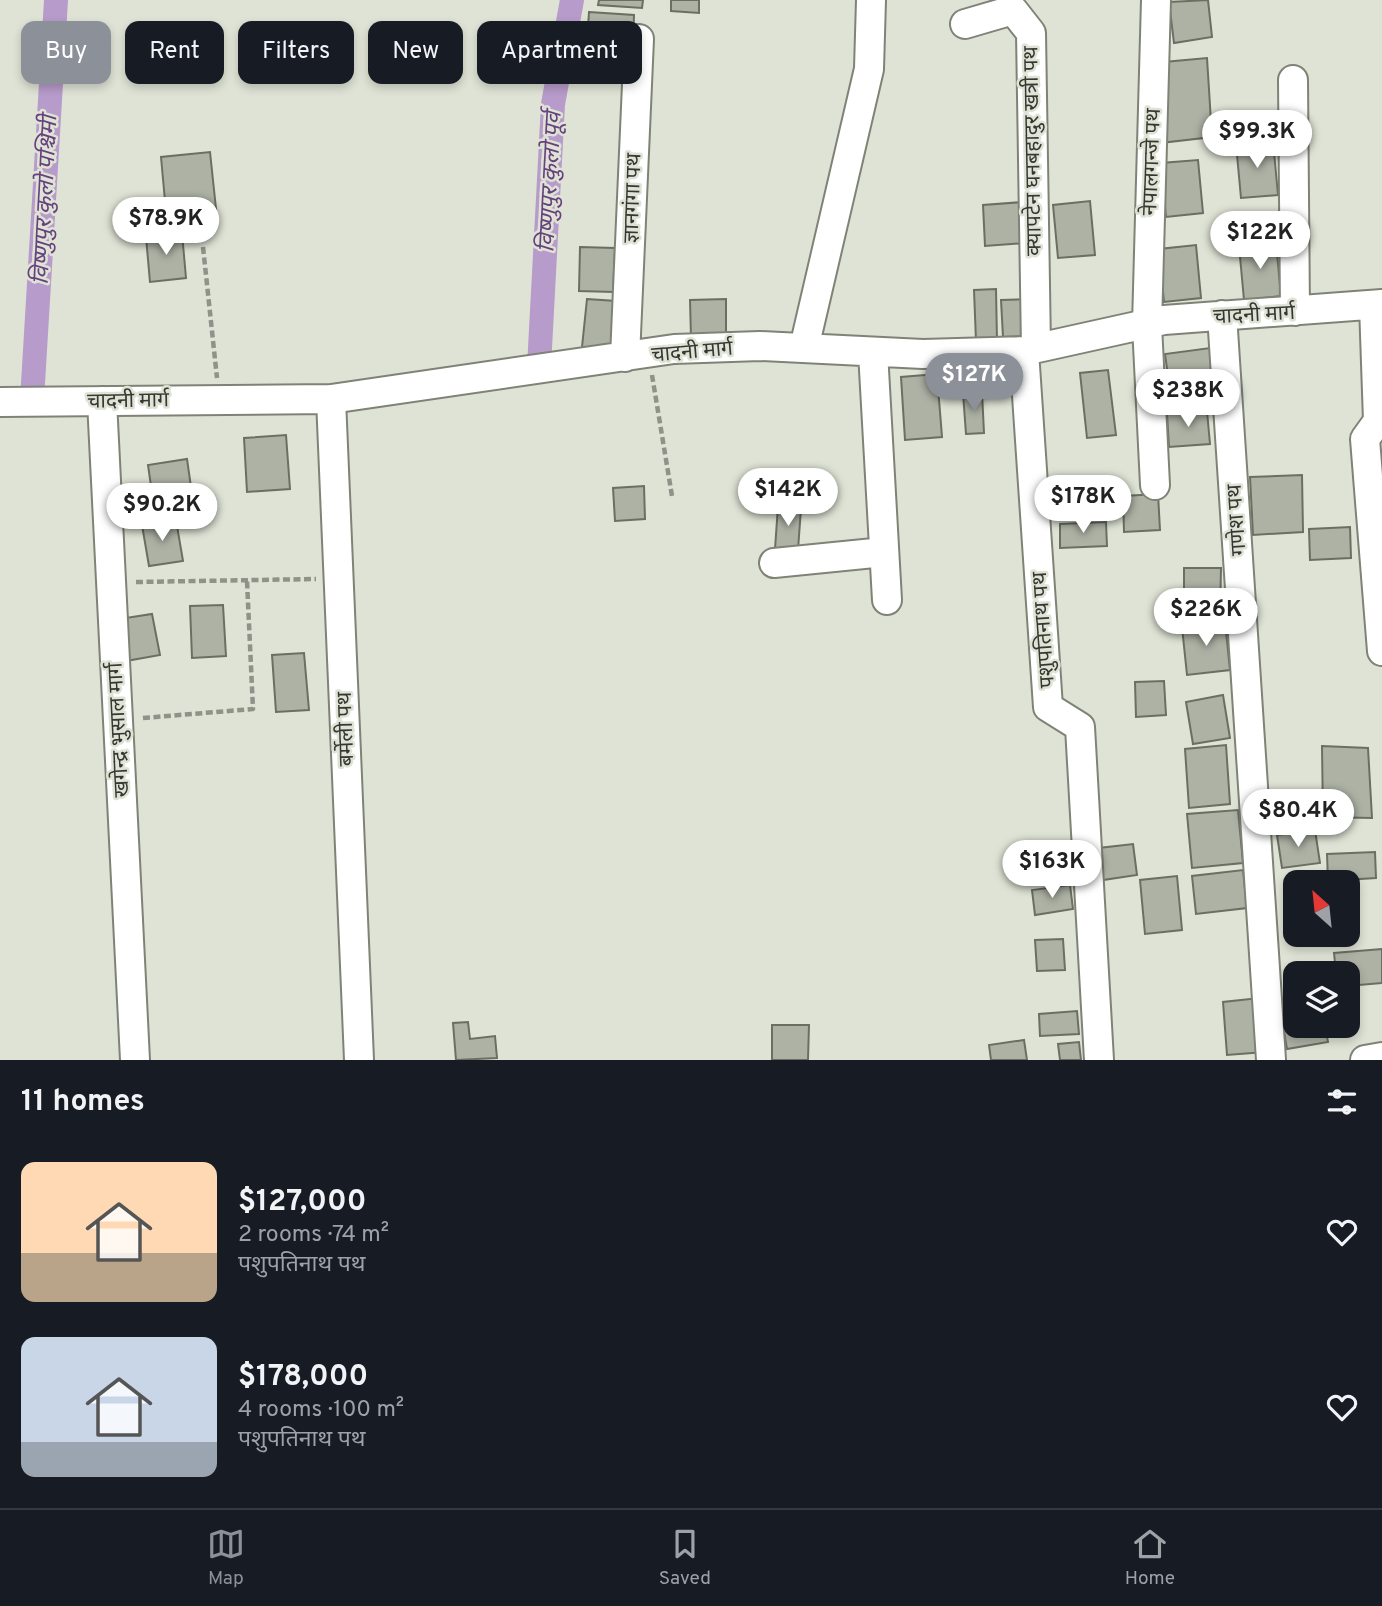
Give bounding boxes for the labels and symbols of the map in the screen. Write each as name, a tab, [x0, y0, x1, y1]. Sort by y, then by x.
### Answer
street label: क्यापटेन घनबहादुर खत्री पथ	[1018, 45, 1049, 256]
water label: विष्णुपुर कुलो पूर्व	[532, 105, 570, 253]
street label: नेपालगन्जे पथ	[1137, 107, 1168, 216]
pin: $99.3K	[1200, 110, 1314, 170]
water label: विष्णुपुर कुलो पश्चिमी	[27, 111, 66, 286]
street label: ज्ञानगंगा पथ	[618, 152, 649, 243]
pin: $78.9K	[109, 198, 223, 257]
pin: $122K	[1211, 212, 1309, 271]
street label: चादनी मार्ग	[1213, 300, 1297, 331]
street label: चादनी मार्ग	[650, 335, 735, 370]
pin: $127K	[925, 354, 1023, 413]
pin: $238K	[1139, 370, 1237, 429]
street label: चादनी मार्ग	[87, 387, 170, 416]
pin: $142K	[739, 468, 837, 528]
pin: $178K	[1034, 476, 1132, 535]
street label: गणेश पथ	[1221, 483, 1253, 557]
pin: $90.2K	[105, 484, 219, 543]
street label: पशुपतिनाथ पथ	[1027, 570, 1062, 689]
pin: $226K	[1157, 588, 1255, 648]
street label: खगेन्द्र भुसाल मार्ग	[102, 661, 137, 798]
street label: बर्मेली पथ	[332, 691, 361, 767]
pin: $80.4K	[1241, 790, 1355, 849]
pin: $163K	[1003, 841, 1101, 900]
north arrow	[1283, 870, 1360, 947]

